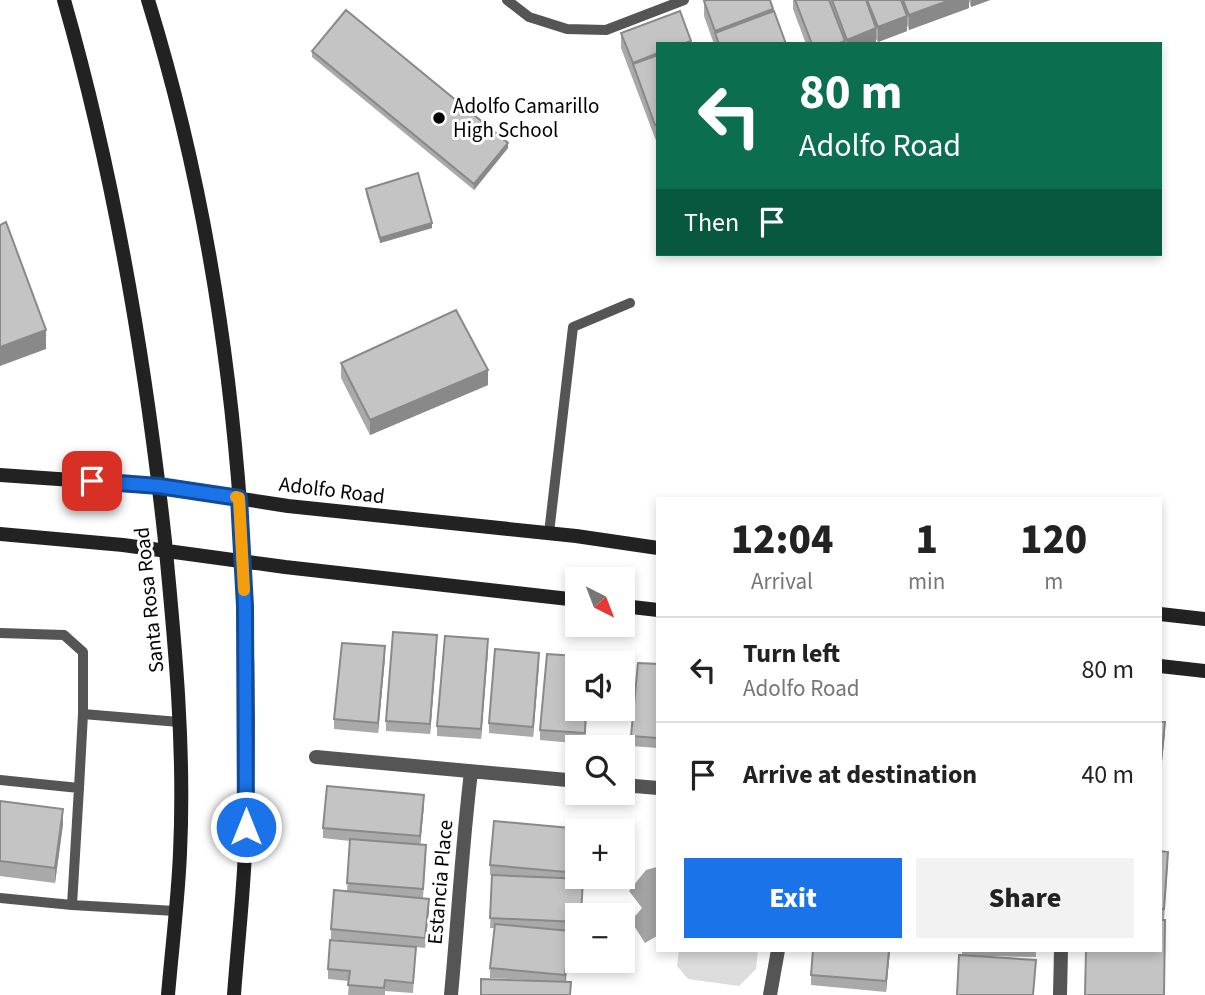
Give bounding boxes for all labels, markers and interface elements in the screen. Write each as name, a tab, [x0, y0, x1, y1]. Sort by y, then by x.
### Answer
text: 80 m	[799, 58, 903, 128]
icon: left	[684, 70, 775, 161]
place label: Adolfo Camarillo High School	[453, 91, 599, 145]
marker: Adolfo Camarillo High School	[431, 110, 447, 126]
text: Adolfo Road	[799, 123, 961, 169]
icon: arrive	[753, 203, 791, 241]
text: Then	[684, 204, 739, 241]
pin	[62, 451, 122, 511]
icon: arrive	[73, 462, 111, 500]
street label: Adolfo Road	[277, 469, 387, 511]
text: 12:04	[731, 510, 833, 570]
text: 1	[915, 510, 938, 570]
text: 120	[1020, 510, 1087, 570]
street label: Santa Rosa Road	[126, 526, 172, 674]
text: Arrival	[751, 565, 813, 598]
text: min	[908, 565, 945, 598]
text: m	[1044, 565, 1063, 598]
north arrow	[565, 567, 635, 637]
map controls	[565, 567, 635, 973]
text: Turn left	[743, 635, 840, 672]
button: sound	[565, 651, 635, 721]
icon: left	[684, 651, 722, 689]
text: 80 m	[1081, 651, 1134, 688]
text: Adolfo Road	[743, 672, 860, 705]
button: search	[565, 735, 635, 805]
icon: arrive	[684, 756, 722, 794]
text: Arrive at destination	[743, 756, 977, 793]
text: 40 m	[1081, 756, 1134, 793]
position arrow	[209, 790, 283, 864]
street label: Estancia Place	[420, 818, 460, 946]
button: +	[565, 819, 635, 889]
button: Exit	[684, 858, 902, 938]
button: Share	[916, 858, 1134, 938]
button: −	[565, 903, 635, 973]

